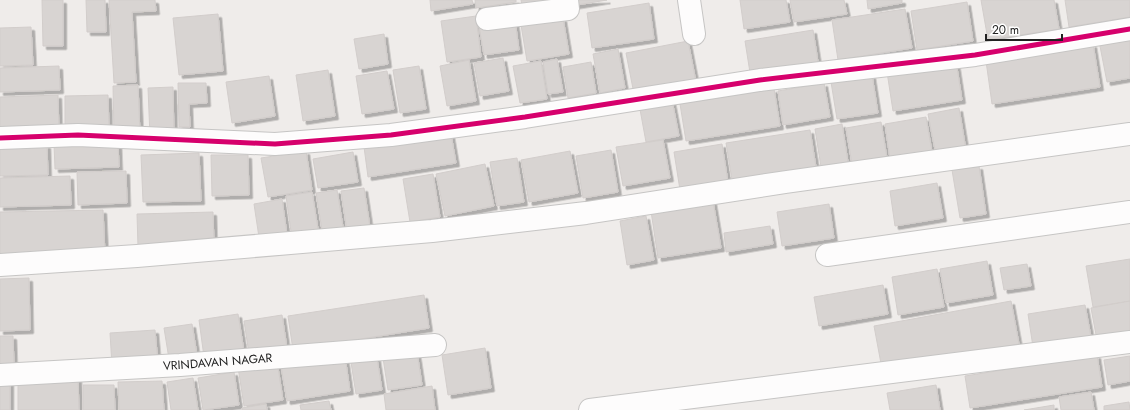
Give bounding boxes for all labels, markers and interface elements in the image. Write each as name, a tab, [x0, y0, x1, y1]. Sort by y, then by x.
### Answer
scale bar	[986, 16, 1062, 42]
text: 20 m	[992, 21, 1019, 39]
street label: VRINDAVAN NAGAR	[162, 349, 273, 375]

